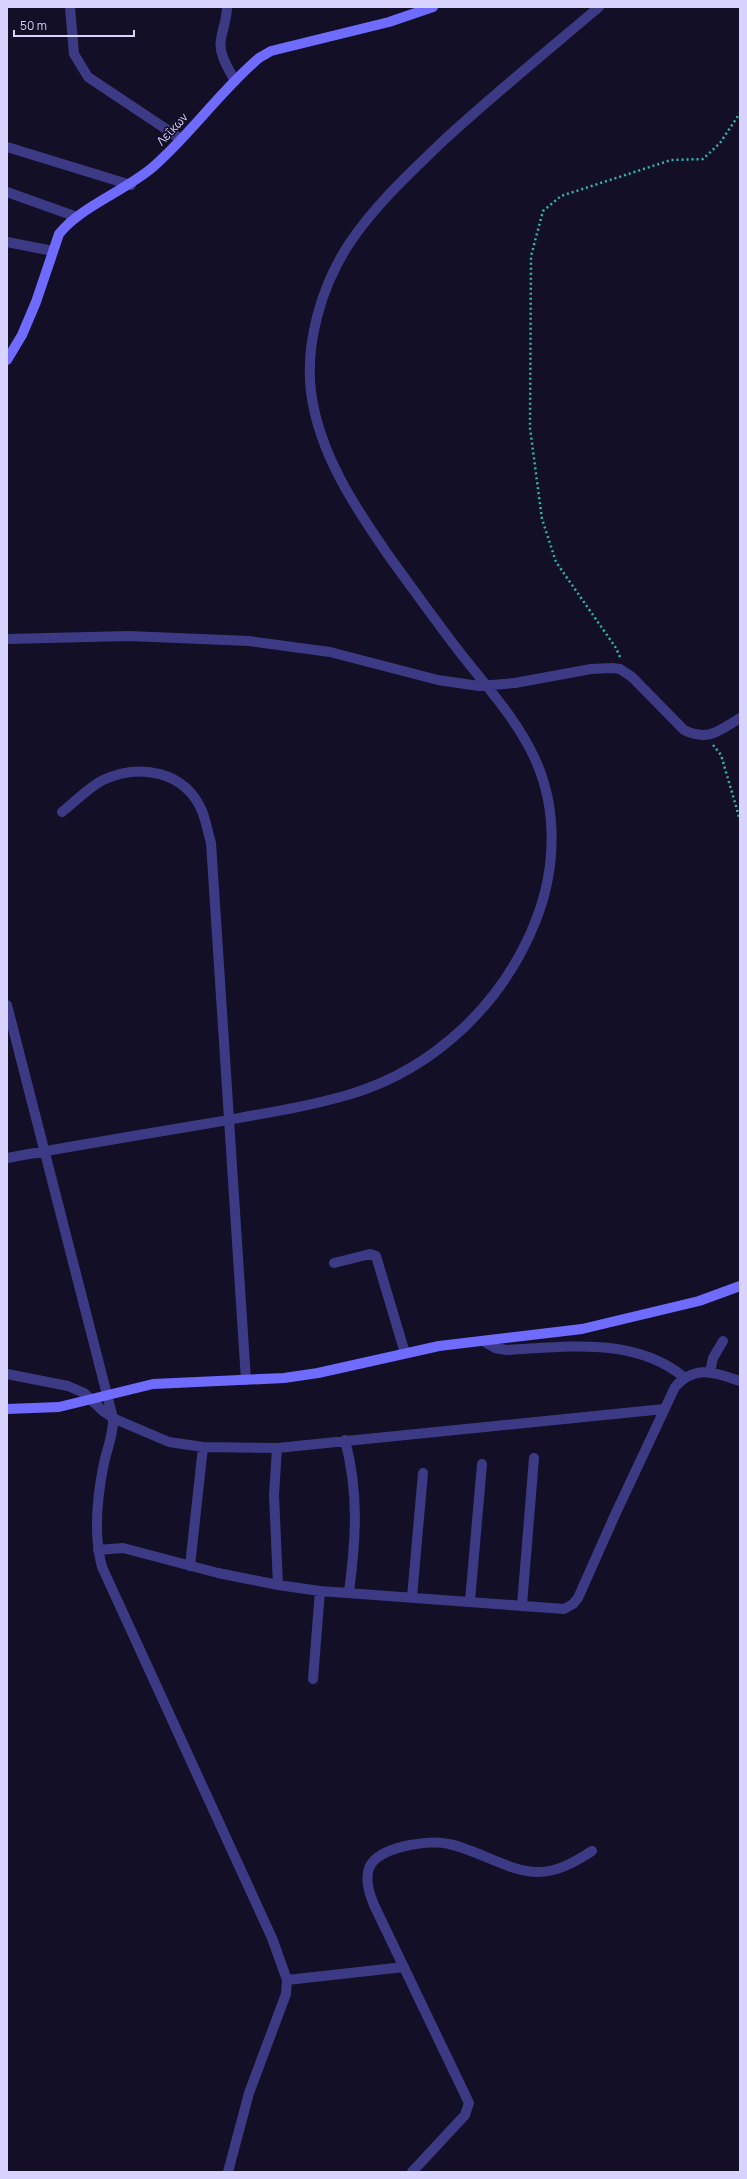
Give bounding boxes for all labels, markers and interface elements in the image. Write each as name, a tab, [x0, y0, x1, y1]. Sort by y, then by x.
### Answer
scale bar	[14, 12, 134, 38]
text: 50 m	[20, 17, 47, 34]
street label: Λεΐκων	[152, 109, 192, 149]

